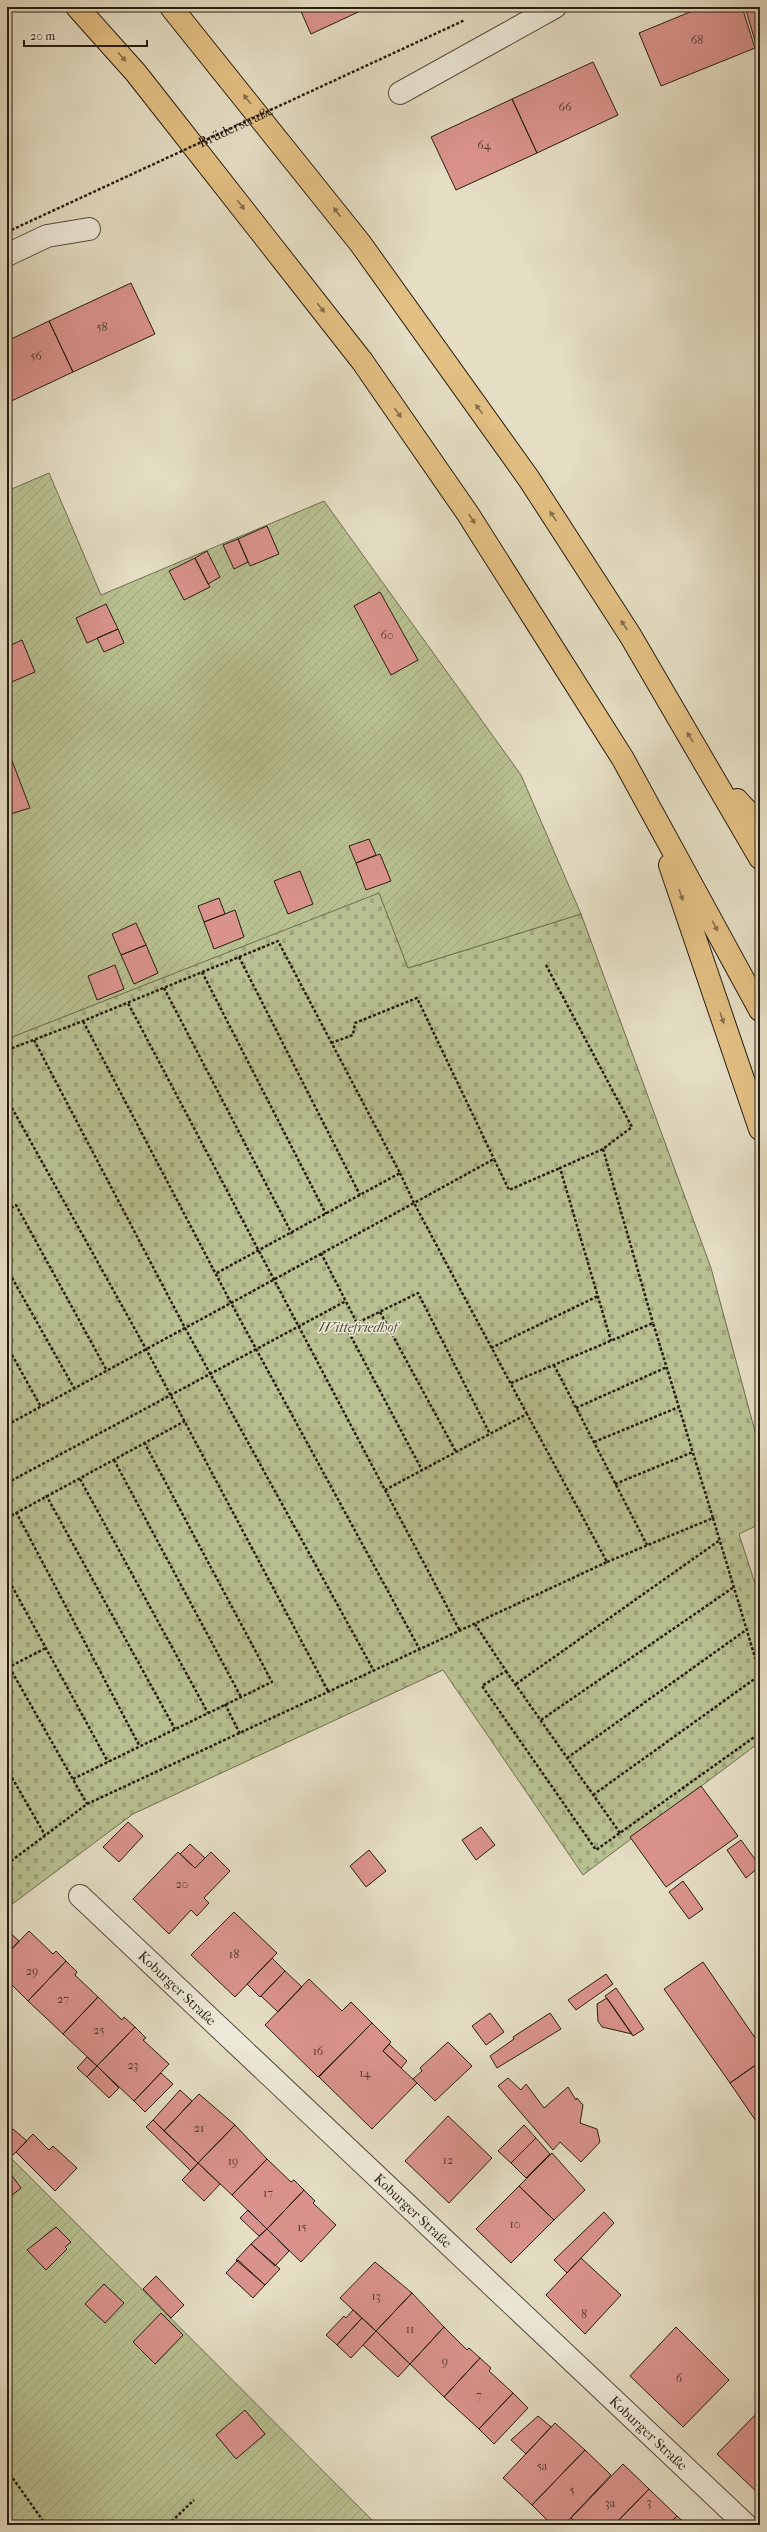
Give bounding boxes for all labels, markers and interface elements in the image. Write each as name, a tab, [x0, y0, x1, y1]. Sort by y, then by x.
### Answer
scale bar	[24, 22, 147, 48]
text: 20 m	[30, 29, 55, 43]
house number: 68	[691, 33, 703, 47]
one-way arrow	[117, 52, 126, 62]
one-way arrow	[243, 94, 251, 105]
house number: 66	[559, 100, 572, 114]
street label: Brüderstraße	[196, 102, 276, 151]
house number: 64	[477, 138, 492, 152]
one-way arrow	[236, 200, 245, 211]
one-way arrow	[332, 207, 341, 218]
one-way arrow	[316, 302, 325, 313]
house number: 58	[96, 320, 108, 334]
house number: 56	[30, 349, 42, 363]
one-way arrow	[475, 404, 483, 415]
one-way arrow	[394, 407, 402, 418]
one-way arrow	[549, 511, 557, 521]
one-way arrow	[468, 514, 475, 525]
one-way arrow	[620, 620, 628, 630]
house number: 60	[380, 628, 394, 642]
one-way arrow	[687, 731, 694, 743]
one-way arrow	[678, 890, 684, 902]
one-way arrow	[712, 920, 718, 932]
one-way arrow	[720, 1013, 726, 1025]
park label: Wittefriedhof	[319, 1319, 400, 1336]
house number: 20	[176, 1877, 188, 1891]
house number: 18	[229, 1947, 239, 1961]
street label: Koburger Straße	[135, 1948, 220, 2029]
house number: 29	[26, 1964, 38, 1978]
house number: 27	[57, 1992, 69, 2006]
house number: 25	[93, 2023, 105, 2037]
house number: 16	[313, 2044, 324, 2058]
house number: 23	[127, 2058, 139, 2072]
house number: 14	[359, 2066, 372, 2080]
house number: 21	[194, 2121, 204, 2135]
house number: 12	[443, 2153, 453, 2167]
house number: 19	[228, 2154, 238, 2168]
street label: Koburger Straße	[370, 2170, 455, 2252]
house number: 17	[263, 2186, 273, 2200]
house number: 10	[510, 2217, 520, 2231]
house number: 15	[297, 2220, 307, 2234]
house number: 13	[371, 2289, 381, 2303]
house number: 8	[581, 2307, 587, 2321]
house number: 11	[406, 2322, 414, 2336]
house number: 9	[442, 2354, 448, 2368]
house number: 6	[676, 2371, 683, 2385]
house number: 7	[476, 2388, 482, 2402]
street label: Koburger Straße	[606, 2393, 691, 2474]
house number: 5a	[537, 2459, 548, 2473]
house number: 5	[569, 2483, 575, 2497]
house number: 3	[647, 2495, 652, 2509]
house number: 3a	[605, 2496, 616, 2510]

